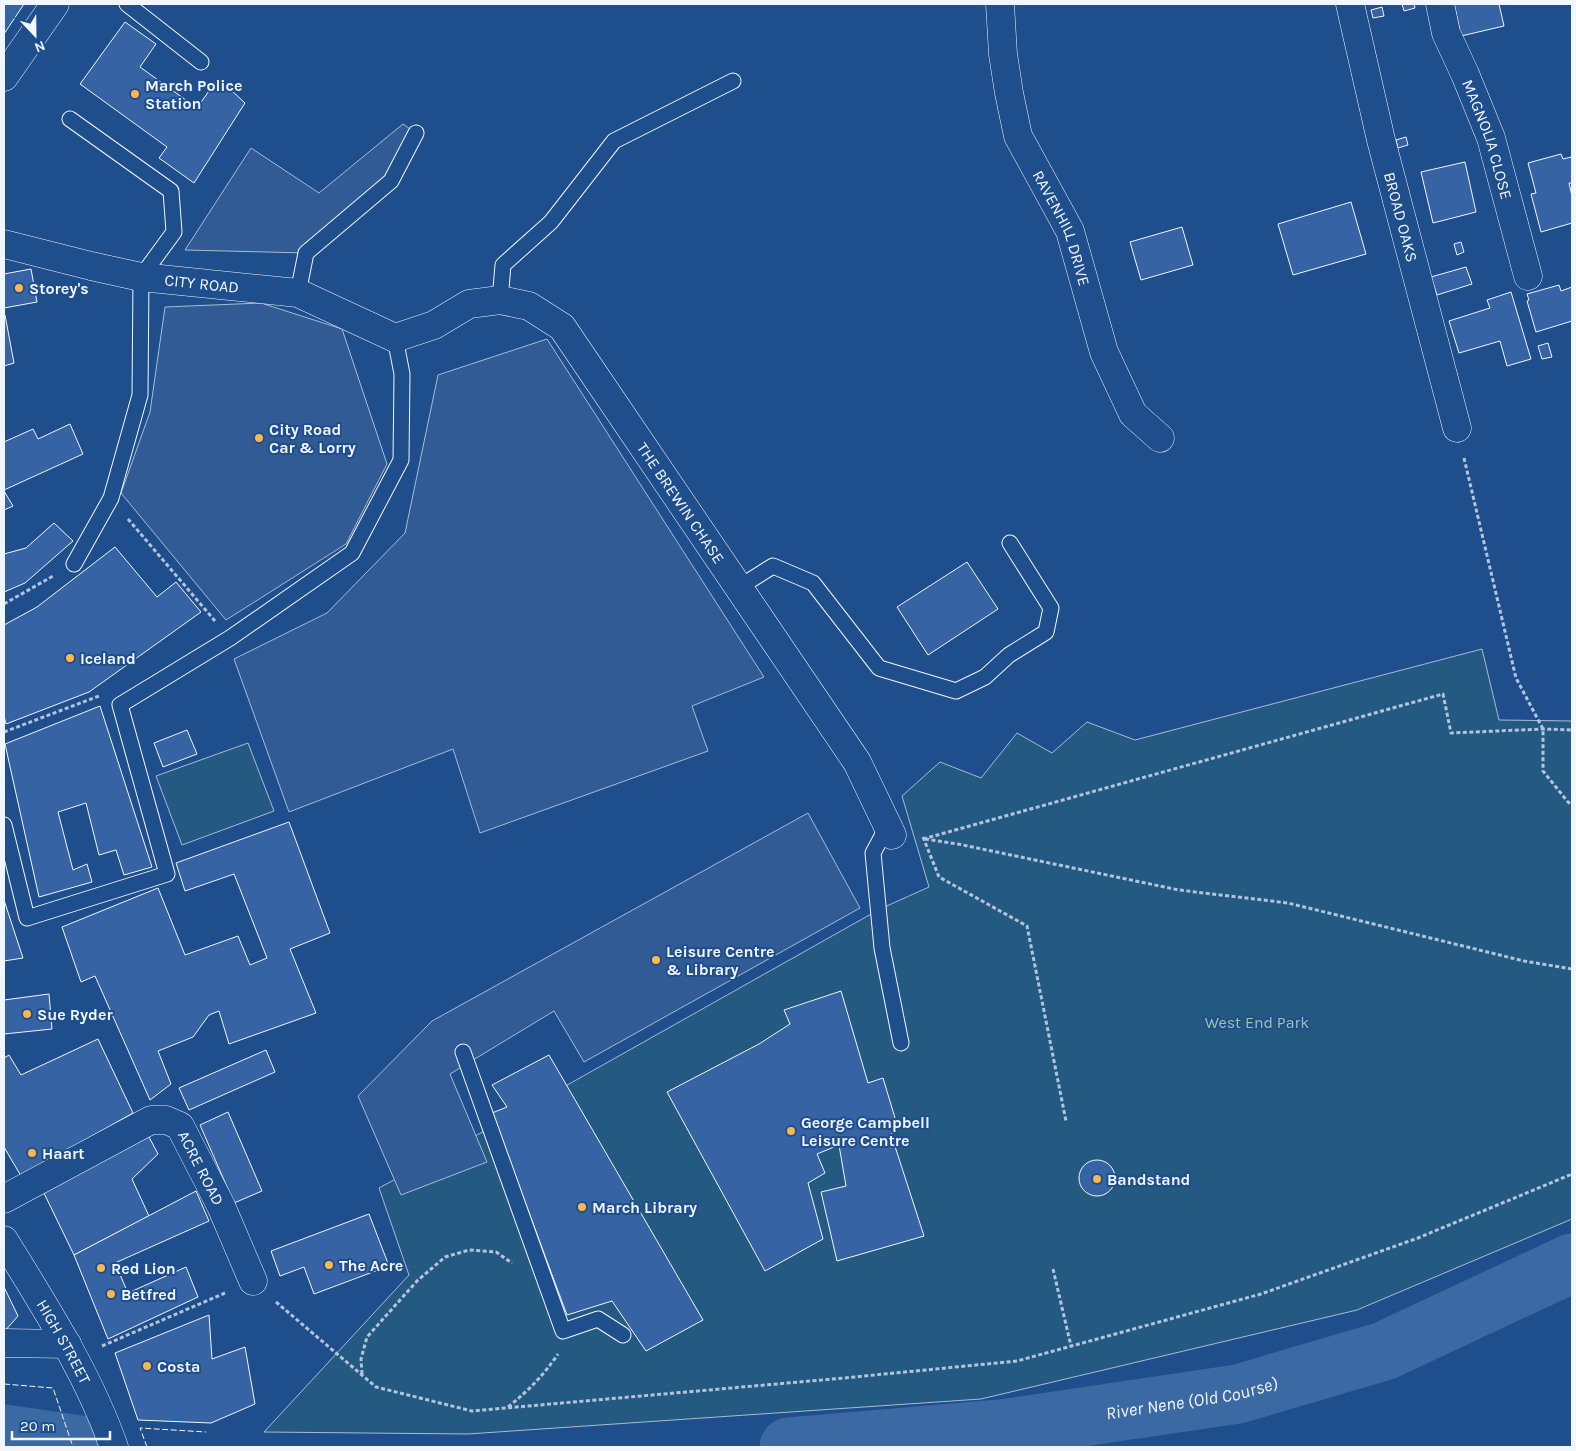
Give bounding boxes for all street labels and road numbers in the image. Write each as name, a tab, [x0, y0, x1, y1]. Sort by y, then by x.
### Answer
street label: MAGNOLIA CLOSE	[1458, 77, 1516, 201]
street label: RAVENHILL DRIVE	[1029, 167, 1094, 288]
street label: BROAD OAKS	[1380, 170, 1422, 264]
street label: CITY ROAD	[164, 270, 240, 297]
street label: THE BREWIN CHASE	[633, 439, 729, 567]
street label: ACRE ROAD	[174, 1127, 228, 1209]
street label: HIGH STREET	[33, 1296, 95, 1387]

